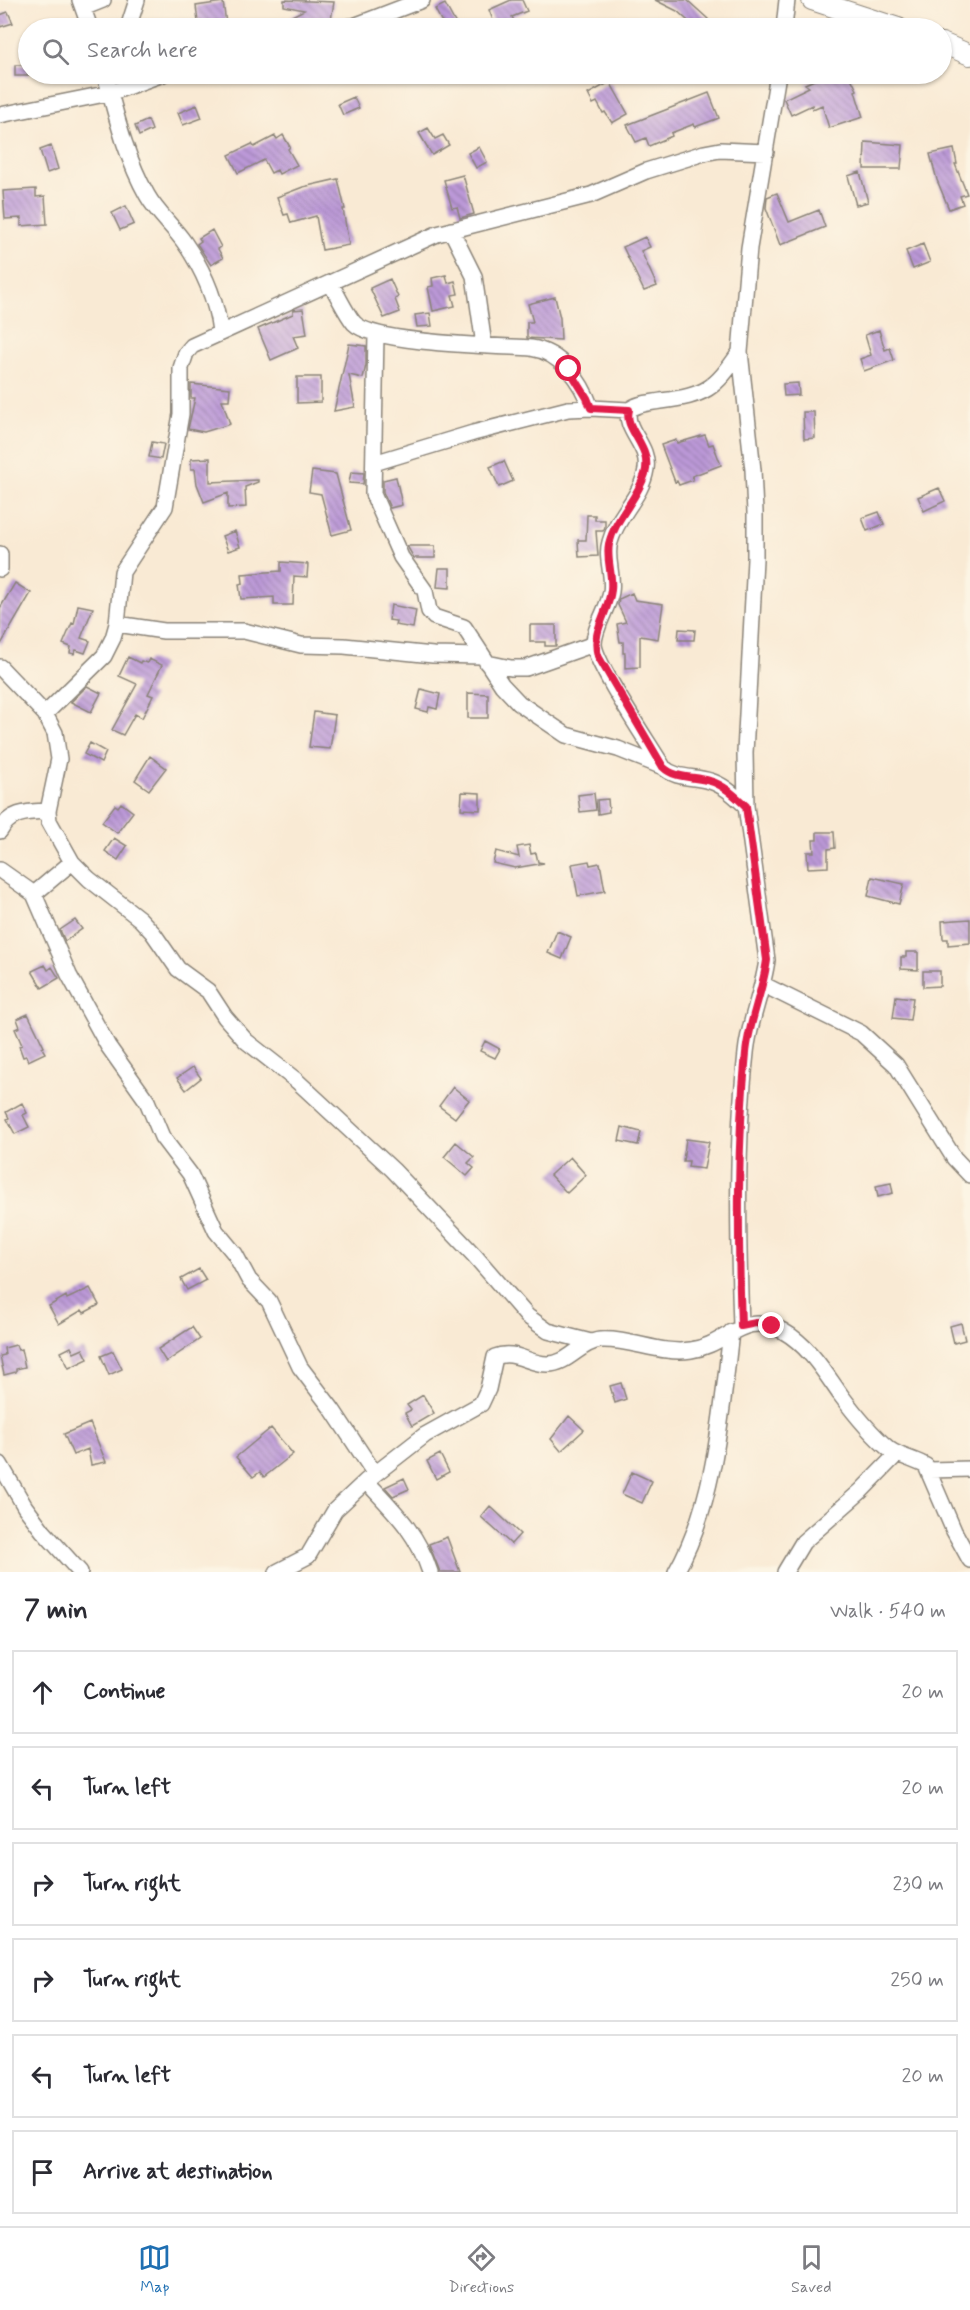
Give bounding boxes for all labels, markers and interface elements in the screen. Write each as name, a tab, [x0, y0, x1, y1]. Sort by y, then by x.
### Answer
search box	[18, 18, 952, 84]
icon: search	[39, 35, 72, 68]
text: Search here	[87, 37, 198, 65]
route start	[555, 355, 581, 381]
route end	[758, 1312, 784, 1338]
text: 7 min	[24, 1594, 88, 1628]
text: Walk · 540 m	[830, 1598, 946, 1625]
icon: ahead	[26, 1676, 59, 1709]
text: Continue	[83, 1678, 165, 1706]
text: 20 m	[901, 1679, 944, 1706]
icon: left	[26, 1772, 59, 1805]
text: Turn left	[83, 1774, 171, 1802]
text: 20 m	[901, 1775, 944, 1802]
icon: right	[26, 1868, 59, 1901]
text: Turn right	[83, 1870, 181, 1898]
text: 230 m	[892, 1871, 944, 1898]
icon: right	[26, 1964, 59, 1997]
text: Turn right	[83, 1966, 181, 1994]
text: 250 m	[890, 1967, 944, 1994]
icon: left	[26, 2060, 59, 2093]
text: Turn left	[83, 2062, 171, 2090]
text: 20 m	[901, 2063, 944, 2090]
icon: arrive	[26, 2156, 59, 2189]
text: Arrive at destination	[83, 2158, 273, 2186]
tab: Map	[138, 2241, 171, 2298]
tab: Directions	[448, 2241, 514, 2298]
tab: Saved	[791, 2241, 832, 2298]

